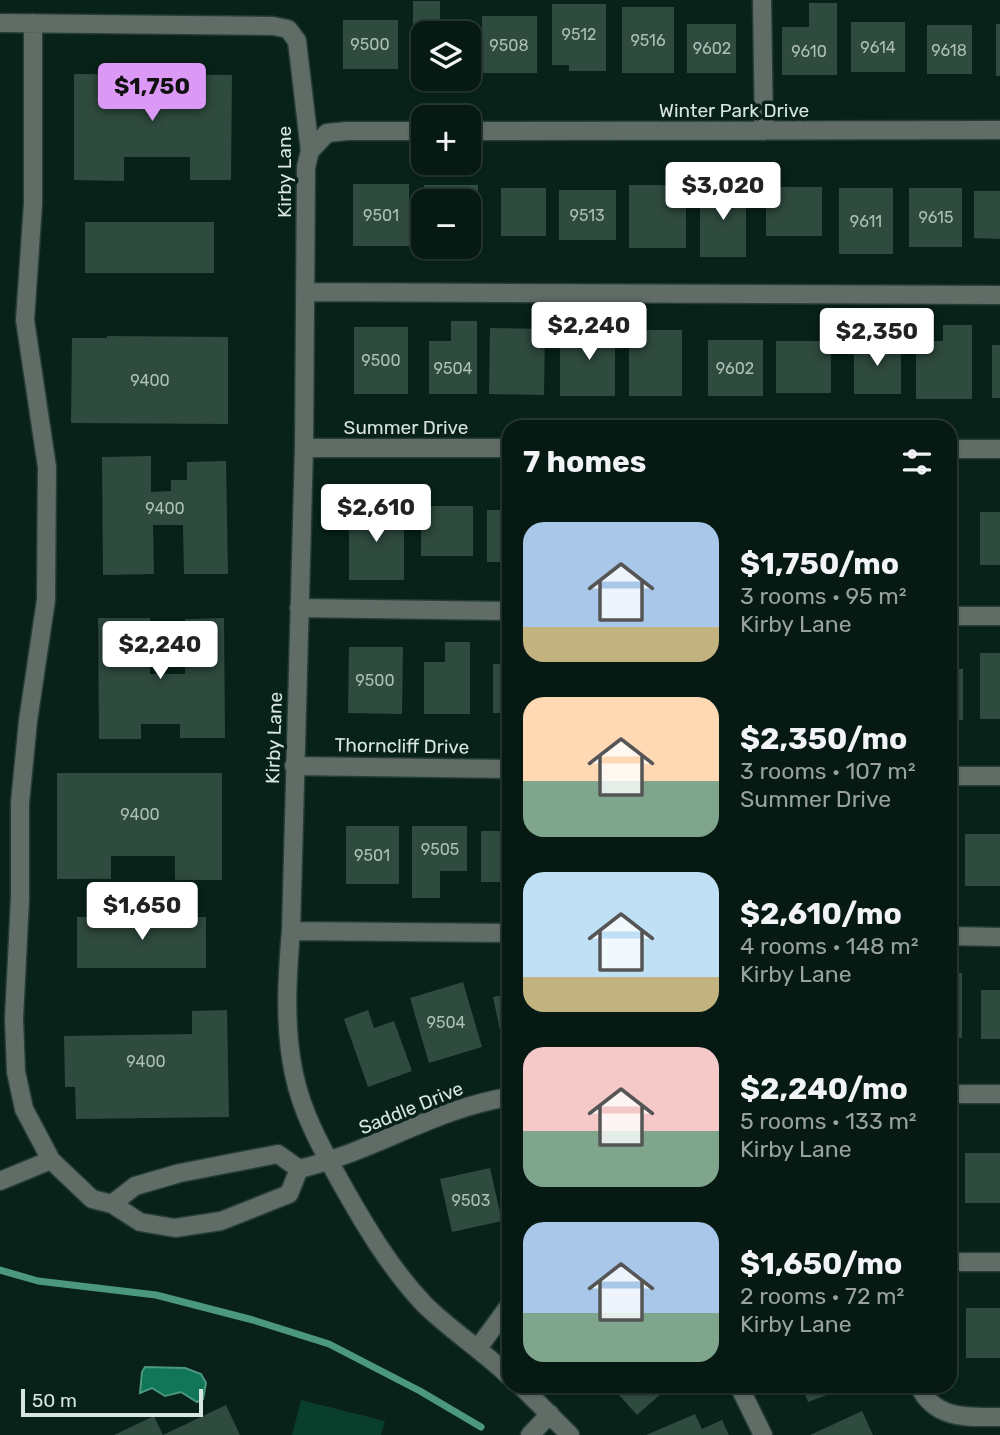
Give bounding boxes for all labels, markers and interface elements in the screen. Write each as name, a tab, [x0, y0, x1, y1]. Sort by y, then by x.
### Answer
map controls	[411, 21, 481, 259]
button: layers	[411, 21, 481, 91]
house number: 9512	[562, 25, 597, 44]
house number: 9516	[630, 31, 666, 50]
house number: 9500	[350, 35, 390, 54]
house number: 9508	[489, 36, 529, 55]
house number: 9614	[860, 38, 896, 57]
house number: 9602	[693, 39, 731, 58]
house number: 9618	[931, 41, 967, 60]
house number: 9610	[791, 42, 827, 61]
pin: $1,750	[95, 64, 209, 123]
text: $1,750	[114, 72, 190, 100]
street label: Winter Park Drive	[659, 99, 809, 122]
button: +	[411, 105, 481, 175]
street label: Kirby Lane	[273, 126, 296, 218]
pin: $3,020	[666, 162, 780, 222]
text: $3,020	[682, 171, 764, 199]
button: −	[411, 189, 481, 259]
house number: 9501	[363, 206, 399, 225]
house number: 9513	[569, 206, 605, 225]
house number: 9615	[919, 208, 953, 227]
house number: 9611	[850, 212, 882, 231]
pin: $2,240	[532, 302, 646, 362]
pin: $2,350	[820, 308, 934, 368]
text: $2,240	[548, 311, 630, 339]
text: $2,350	[836, 317, 918, 345]
house number: 9500	[361, 351, 401, 370]
house number: 9504	[433, 359, 473, 378]
house number: 9602	[716, 359, 754, 378]
house number: 9400	[130, 371, 170, 390]
street label: Summer Drive	[344, 416, 468, 439]
icon: filters	[898, 443, 936, 481]
text: 7 homes	[523, 444, 646, 480]
pin: $2,610	[319, 484, 433, 544]
text: $2,610	[337, 493, 415, 521]
house number: 9400	[145, 499, 185, 518]
text: $1,750/mo	[740, 546, 899, 582]
icon: home	[579, 550, 663, 634]
text: 3 rooms · 95 m²	[740, 582, 907, 610]
text: Kirby Lane	[740, 610, 852, 638]
pin: $2,240	[103, 622, 217, 681]
text: $2,240	[119, 630, 201, 658]
house number: 9500	[355, 671, 395, 690]
street label: Kirby Lane	[261, 692, 287, 784]
text: $2,350/mo	[740, 721, 907, 757]
icon: home	[579, 725, 663, 809]
street label: Thorncliff Drive	[334, 733, 470, 759]
text: 3 rooms · 107 m²	[740, 757, 916, 785]
text: Summer Drive	[740, 785, 891, 813]
house number: 9400	[120, 805, 160, 824]
house number: 9505	[421, 840, 459, 859]
house number: 9501	[354, 846, 390, 865]
pin: $1,650	[85, 883, 199, 942]
text: $1,650	[103, 891, 181, 919]
text: $2,610/mo	[740, 896, 902, 932]
icon: home	[579, 900, 663, 984]
text: 4 rooms · 148 m²	[740, 932, 919, 960]
text: Kirby Lane	[740, 960, 852, 988]
house number: 9504	[426, 1013, 466, 1032]
house number: 9400	[126, 1052, 166, 1071]
text: $2,240/mo	[740, 1071, 908, 1107]
icon: home	[579, 1075, 663, 1159]
street label: Saddle Drive	[355, 1077, 467, 1139]
text: 5 rooms · 133 m²	[740, 1107, 917, 1135]
text: Kirby Lane	[740, 1135, 852, 1163]
house number: 9503	[452, 1191, 490, 1210]
text: $1,650/mo	[740, 1246, 902, 1282]
icon: home	[579, 1250, 663, 1334]
text: 2 rooms · 72 m²	[740, 1282, 904, 1310]
text: Kirby Lane	[740, 1310, 852, 1338]
scale bar	[21, 1386, 203, 1418]
text: 50 m	[32, 1389, 77, 1412]

